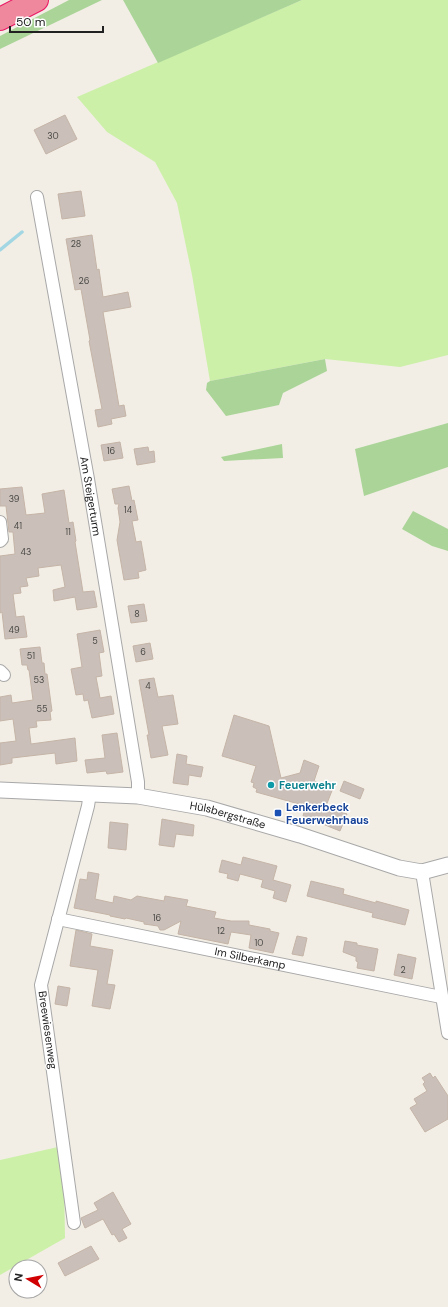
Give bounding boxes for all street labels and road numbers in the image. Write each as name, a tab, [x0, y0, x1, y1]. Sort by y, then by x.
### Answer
street label: Am Steigerturm	[77, 455, 104, 537]
street label: Hülsbergstraße	[189, 798, 267, 832]
street label: Im Silberkamp	[213, 944, 287, 972]
street label: Breewiesenweg	[36, 990, 60, 1070]

